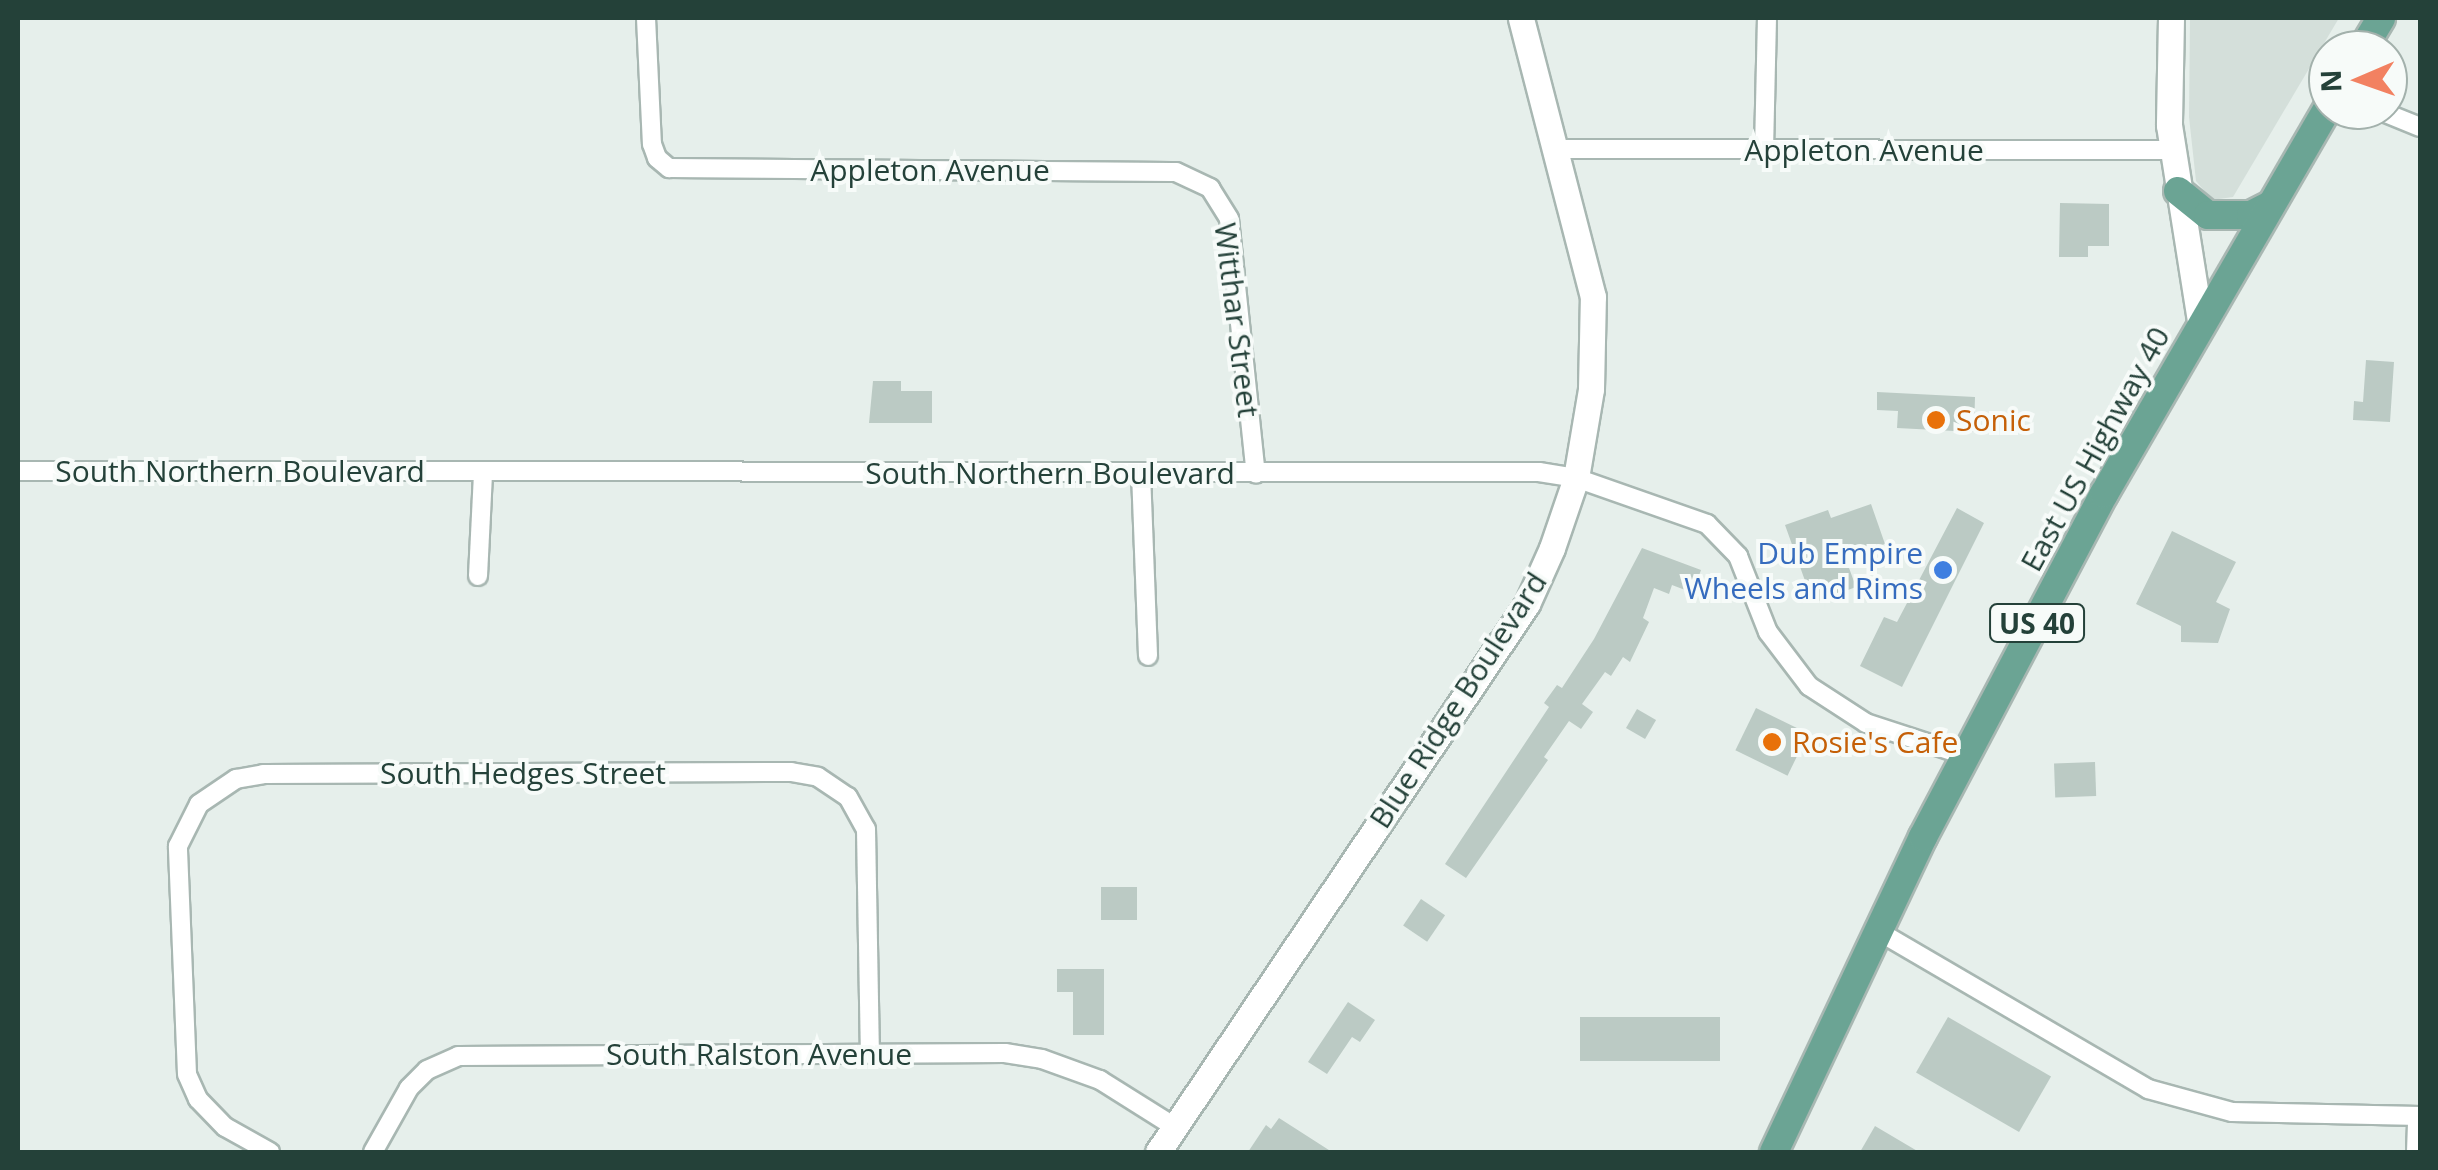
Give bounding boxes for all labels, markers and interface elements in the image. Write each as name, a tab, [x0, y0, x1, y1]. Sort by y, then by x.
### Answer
north arrow	[2308, 30, 2408, 130]
text: N	[2311, 69, 2349, 93]
street label: Appleton Avenue	[1744, 132, 1984, 168]
street label: Appleton Avenue	[810, 152, 1050, 188]
street label: Witthar Street	[1207, 221, 1267, 419]
street label: East US Highway 40	[2013, 321, 2177, 577]
place label: Sonic	[1956, 402, 2031, 438]
marker: Sonic	[1925, 409, 1947, 431]
street label: South Northern Boulevard	[55, 453, 425, 489]
street label: South Northern Boulevard	[865, 455, 1235, 491]
place label: Dub Empire Wheels and Rims	[1684, 535, 1923, 606]
marker: Dub Empire Wheels and Rims	[1932, 559, 1954, 581]
street label: Blue Ridge Boulevard	[1362, 565, 1554, 835]
road number: US 40	[1987, 600, 2087, 646]
place label: Rosie's Cafe	[1792, 724, 1958, 760]
marker: Rosie's Cafe	[1761, 731, 1783, 753]
street label: South Hedges Street	[380, 755, 666, 791]
street label: South Ralston Avenue	[606, 1036, 912, 1072]

